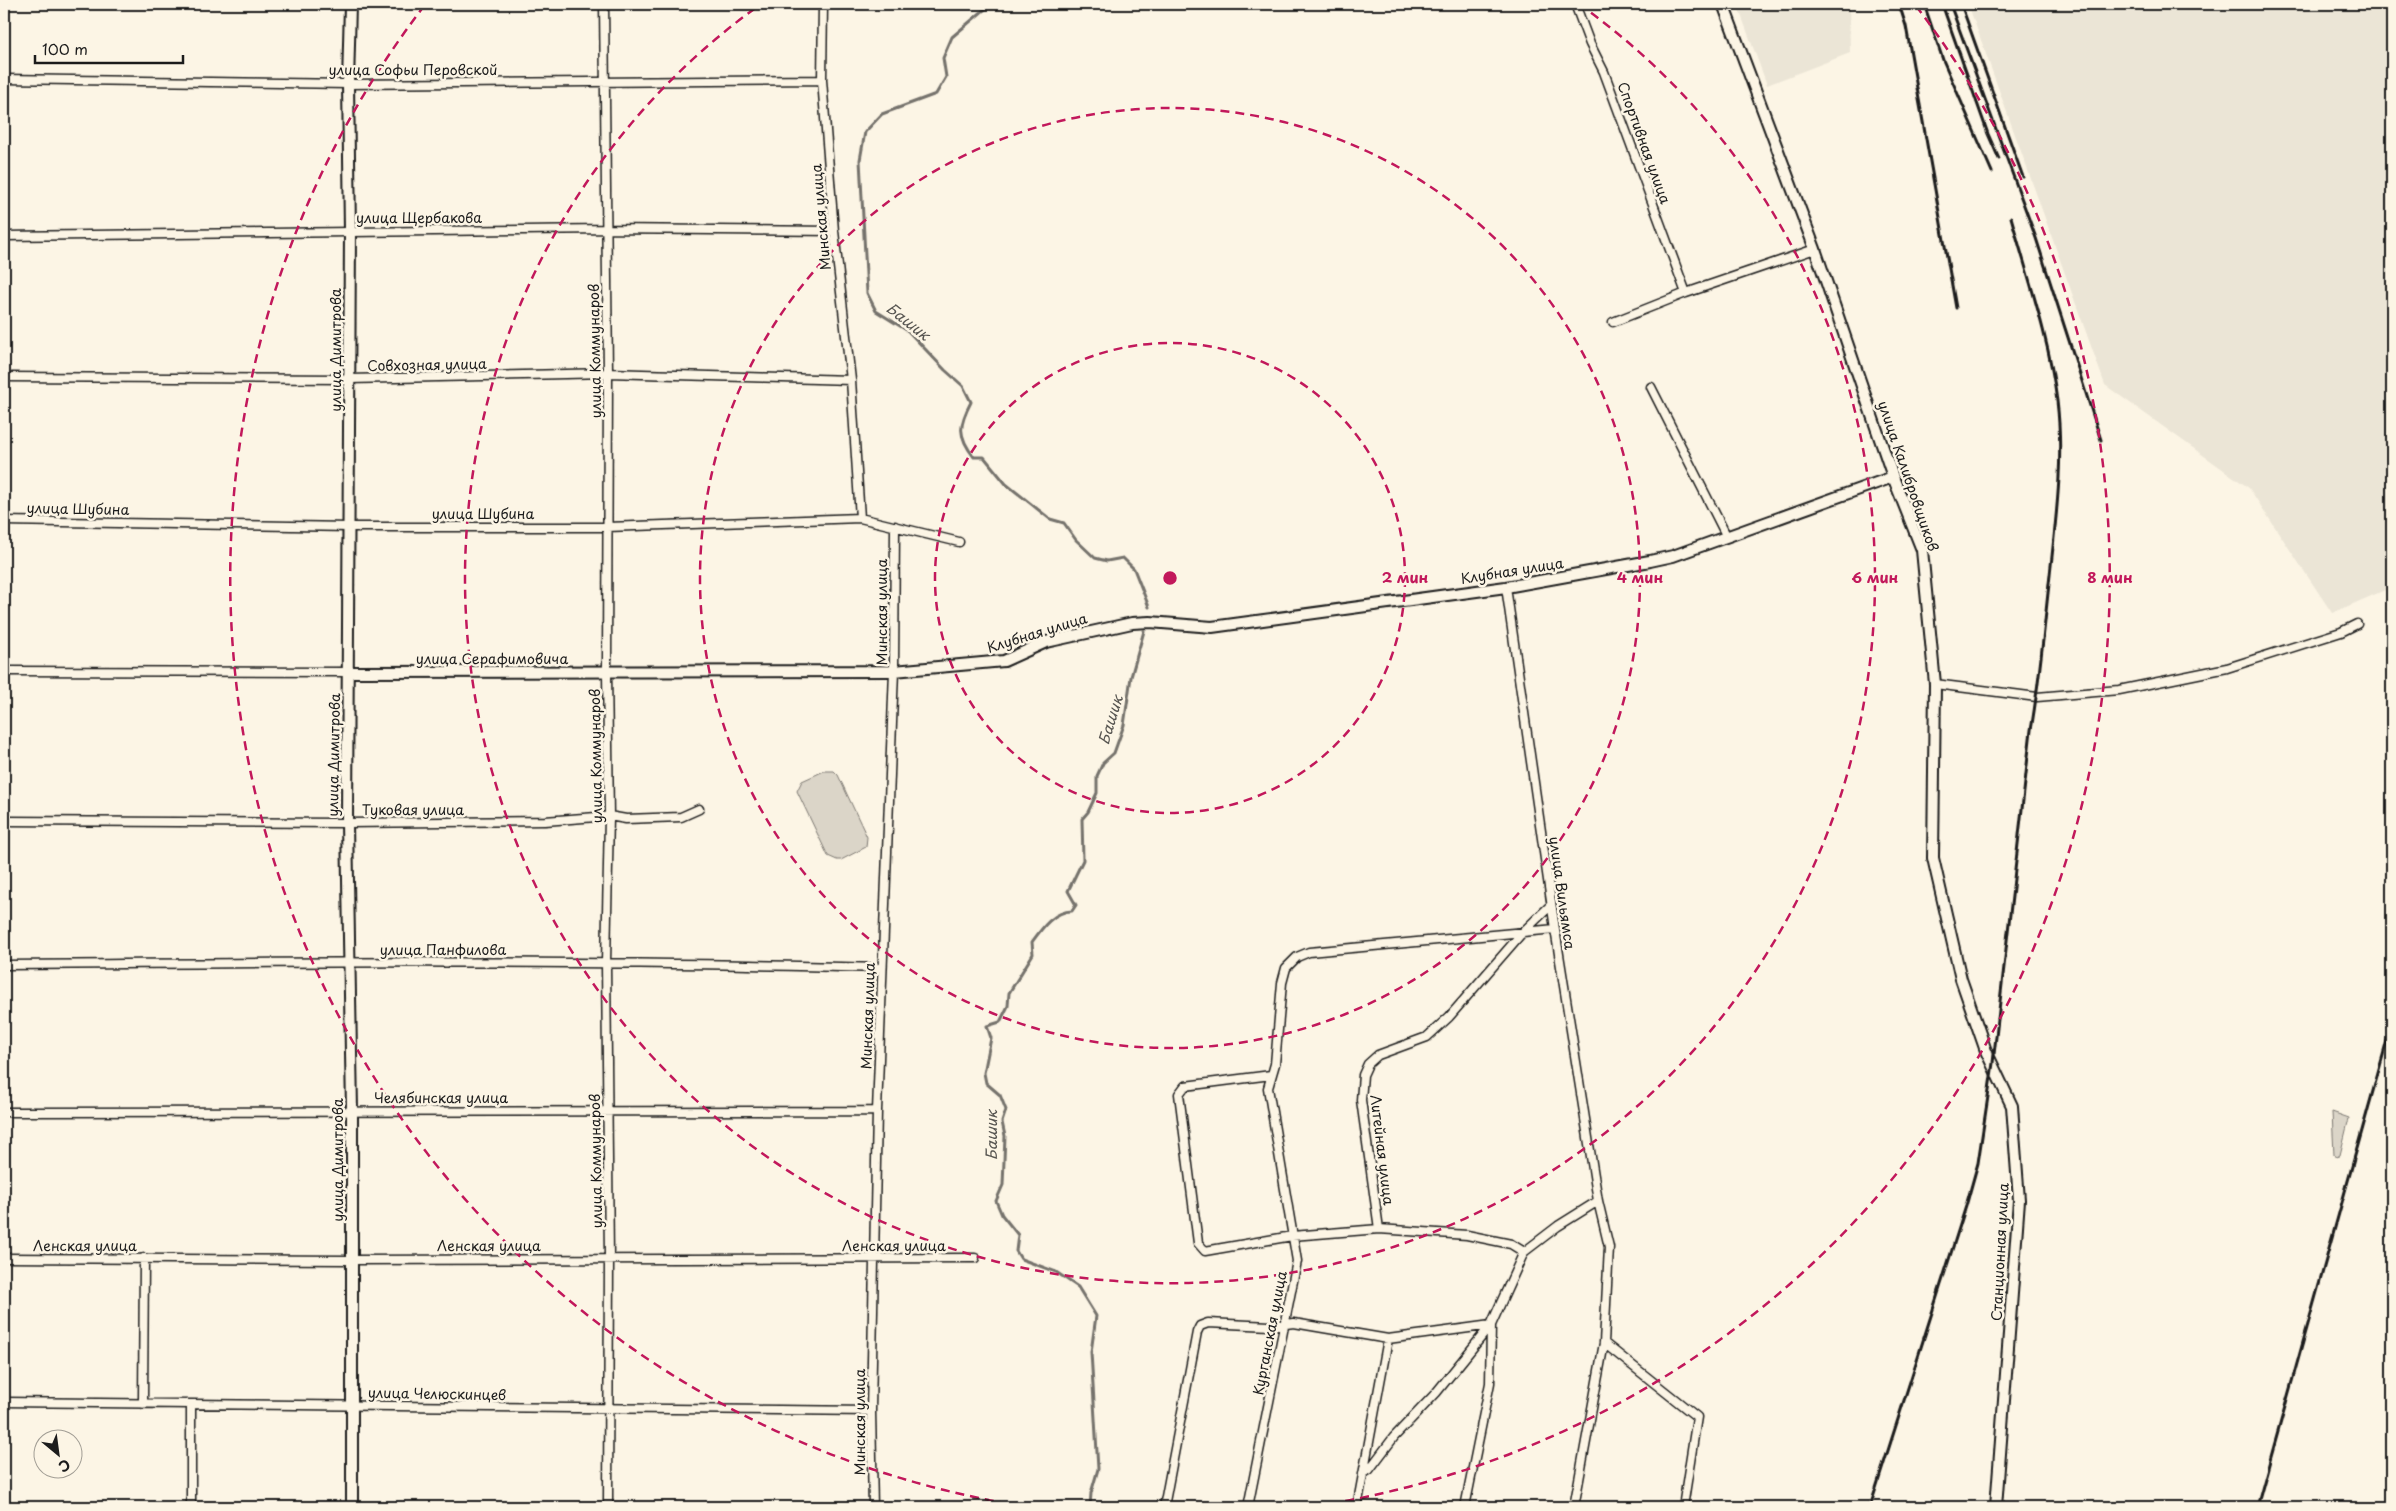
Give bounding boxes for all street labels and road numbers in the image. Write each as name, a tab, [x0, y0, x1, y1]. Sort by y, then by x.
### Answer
street label: улица Софьи Перовской	[329, 59, 497, 80]
street label: Спортивная улица	[1613, 79, 1676, 207]
street label: Минская улица	[805, 163, 836, 271]
street label: улица Щербакова	[356, 207, 482, 228]
street label: улица Коммунаров	[583, 284, 606, 418]
street label: улица Димитрова	[325, 288, 346, 412]
street label: Совхозная улица	[367, 353, 487, 376]
street label: улица Калибровщиков	[1873, 398, 1944, 554]
street label: улица Шубина	[27, 497, 130, 520]
street label: улица Шубина	[432, 503, 534, 524]
street label: Клубная улица	[1459, 552, 1565, 589]
street label: Минская улица	[871, 558, 892, 665]
street label: Клубная улица	[984, 607, 1090, 658]
street label: улица Серафимовича	[416, 648, 568, 669]
street label: улица Коммунаров	[584, 689, 607, 823]
street label: улица Димитрова	[322, 693, 345, 817]
street label: Туковая улица	[362, 799, 464, 820]
street label: улица Вильямса	[1544, 835, 1581, 951]
street label: улица Панфилова	[380, 939, 506, 960]
street label: Минская улица	[855, 962, 880, 1070]
street label: Челябинская улица	[374, 1087, 508, 1108]
street label: Литейная улица	[1365, 1093, 1400, 1207]
street label: улица Коммунаров	[584, 1094, 607, 1228]
street label: улица Димитрова	[327, 1098, 348, 1222]
street label: Станционная улица	[1985, 1182, 2014, 1321]
street label: Ленская улица	[33, 1235, 137, 1256]
street label: Ленская улица	[437, 1235, 541, 1256]
street label: Ленская улица	[842, 1235, 946, 1256]
street label: Курганская улица	[1247, 1269, 1292, 1397]
street label: Минская улица	[849, 1368, 870, 1475]
street label: улица Челюскинцев	[368, 1382, 506, 1405]

